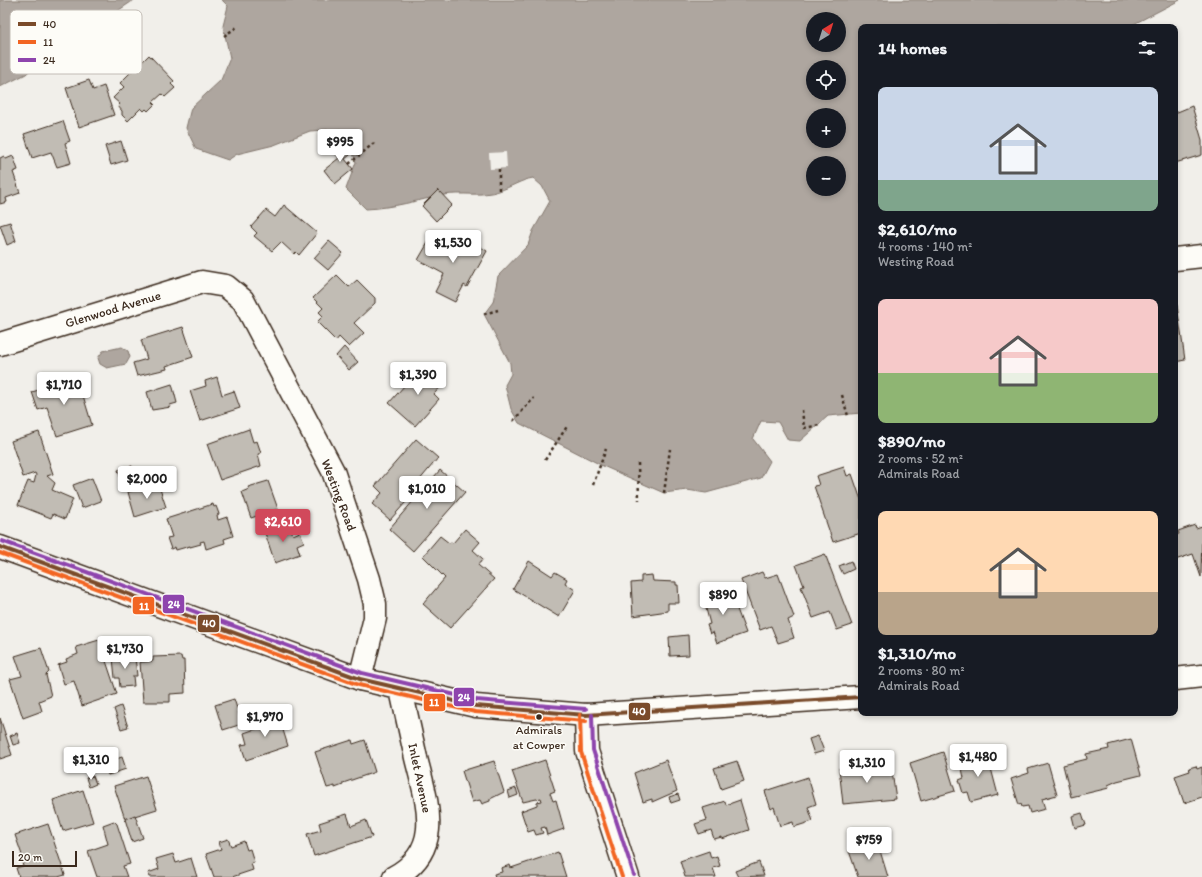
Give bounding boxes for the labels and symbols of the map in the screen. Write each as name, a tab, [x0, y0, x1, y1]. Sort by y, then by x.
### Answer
legend	[10, 10, 142, 74]
north arrow	[806, 12, 846, 52]
text: 40	[43, 18, 57, 31]
text: 11	[43, 36, 53, 49]
text: 24	[43, 54, 56, 67]
pin: $995	[316, 129, 364, 163]
pin: $1,530	[420, 230, 486, 264]
street label: Glenwood Avenue	[63, 287, 163, 331]
pin: $1,390	[385, 362, 451, 396]
pin: $1,710	[31, 372, 97, 406]
street label: Westing Road	[318, 457, 360, 533]
pin: $2,000	[114, 466, 180, 500]
pin: $1,010	[394, 476, 460, 510]
pin: $2,610	[250, 509, 316, 543]
pin: $890	[699, 582, 747, 616]
line badge: 24	[162, 594, 185, 614]
line badge: 11	[132, 596, 155, 615]
text: 24	[168, 598, 181, 611]
text: 11	[139, 600, 150, 613]
line badge: 40	[197, 614, 220, 633]
text: 40	[202, 617, 216, 630]
pin: $1,730	[92, 636, 158, 670]
line badge: 24	[453, 687, 475, 707]
text: 24	[458, 691, 471, 704]
line badge: 11	[423, 693, 446, 712]
text: 11	[429, 696, 440, 709]
line badge: 40	[628, 702, 651, 721]
pin: $1,970	[232, 704, 298, 738]
text: 40	[632, 705, 646, 718]
marker: Admirals at Cowper	[534, 712, 544, 722]
place label: Admirals at Cowper	[513, 723, 565, 752]
street label: Inlet Avenue	[405, 742, 435, 814]
pin: $1,480	[945, 744, 1011, 778]
pin: $1,310	[58, 747, 124, 781]
pin: $1,310	[834, 750, 900, 784]
pin: $759	[845, 827, 893, 861]
scale bar	[12, 849, 77, 868]

